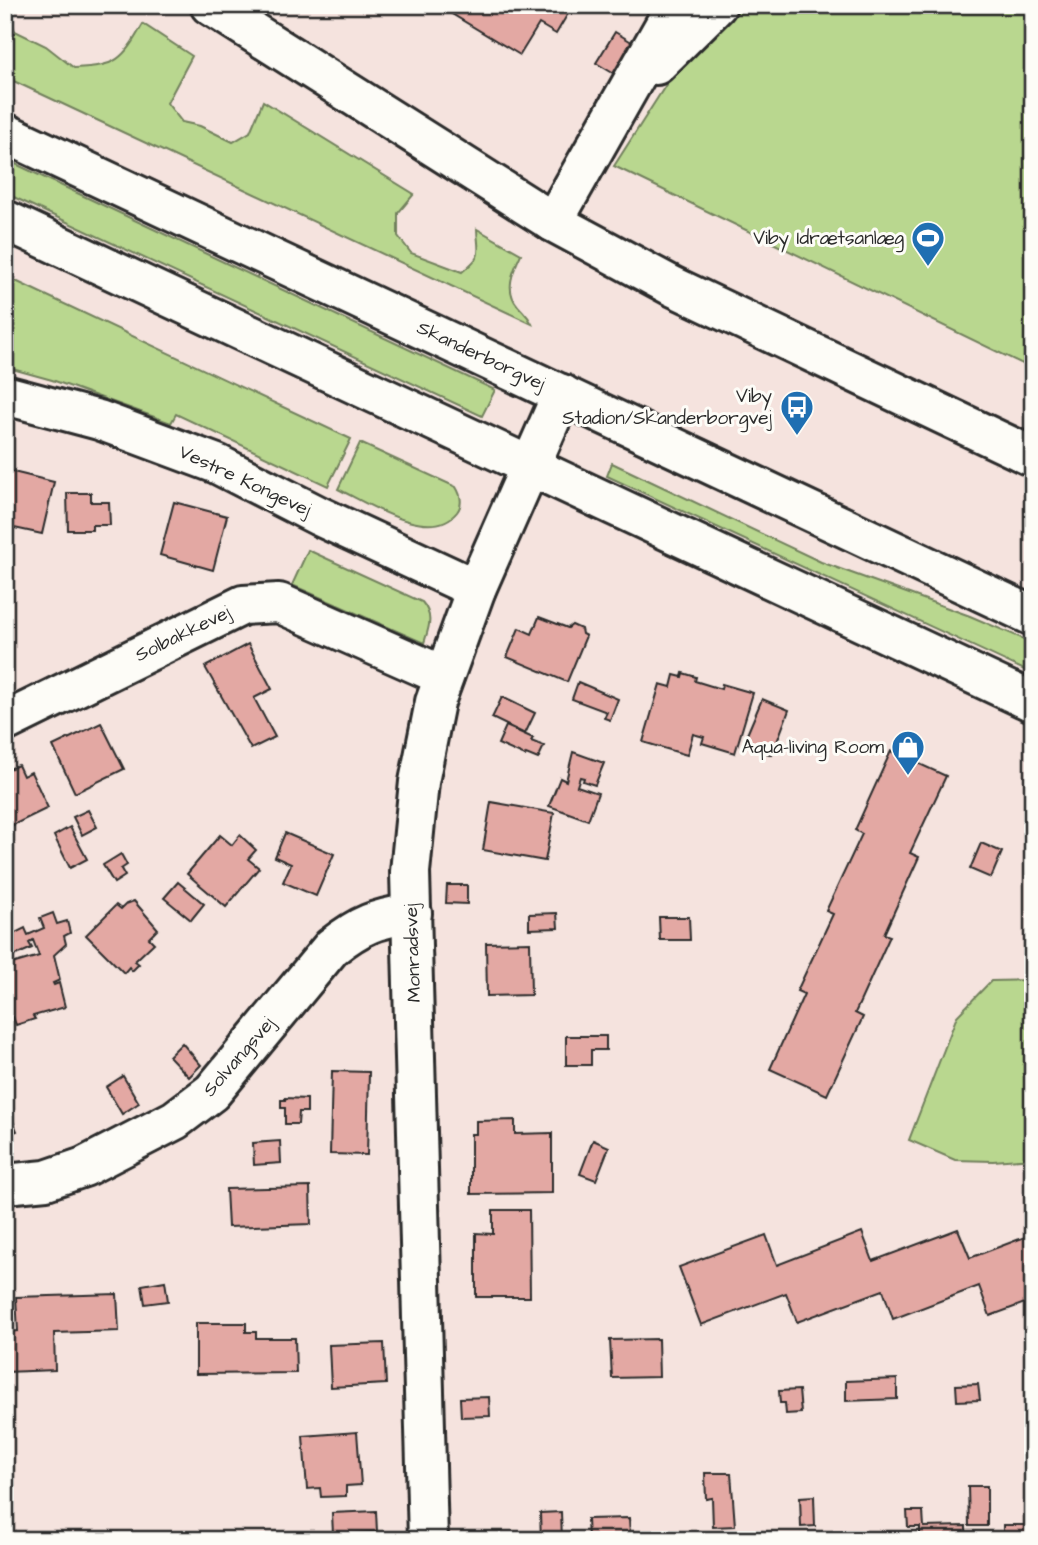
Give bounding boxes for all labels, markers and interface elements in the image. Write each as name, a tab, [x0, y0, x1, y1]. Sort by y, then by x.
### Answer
sports icon: Viby Idrætsanlæg	[909, 219, 947, 268]
place label: Viby Idrætsanlæg	[753, 225, 904, 253]
street label: Skanderborgvej	[412, 314, 550, 399]
place label: Viby Stadion/Skanderborgvej	[562, 383, 773, 433]
bus stop icon: Viby Stadion/Skanderborgvej	[778, 388, 816, 437]
street label: Vestre Kongevej	[174, 439, 316, 525]
street label: Solbakkevej	[131, 599, 236, 669]
shop icon: Aqua-living Room	[889, 728, 927, 777]
place label: Aqua-living Room	[742, 734, 884, 762]
street label: Monradsvej	[398, 903, 428, 1003]
street label: Solvangsvej	[197, 1011, 282, 1103]

